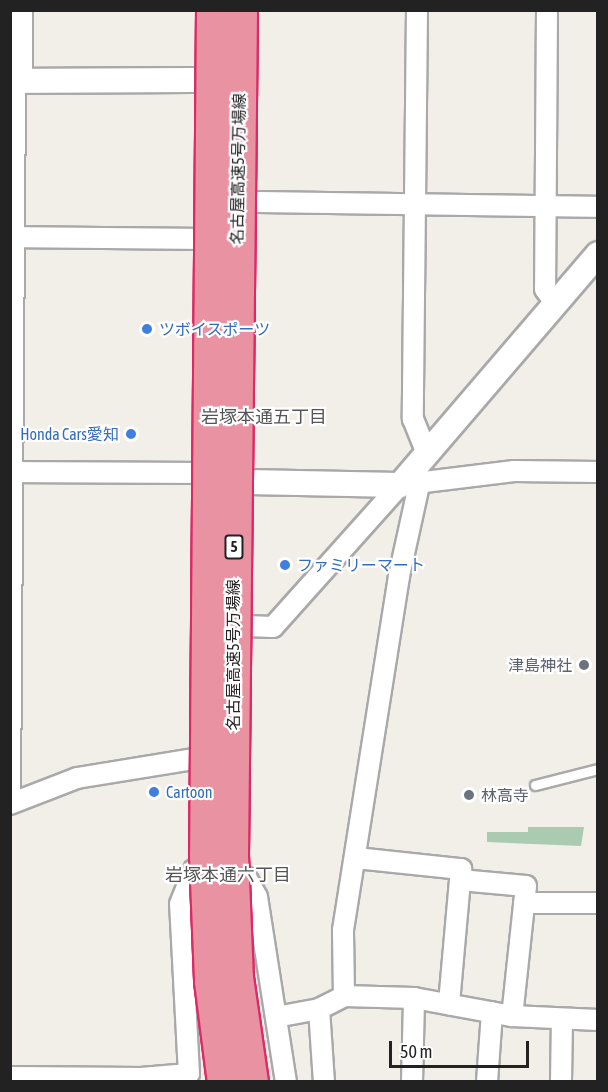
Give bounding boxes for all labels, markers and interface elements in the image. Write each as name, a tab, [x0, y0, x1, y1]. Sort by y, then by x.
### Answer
street label: 名古屋高速5号万場線	[227, 93, 249, 245]
place label: ツボイスポーツ	[159, 319, 271, 339]
marker: ツボイスポーツ	[140, 322, 154, 336]
district label: 岩塚本通五丁目	[201, 406, 327, 428]
place label: Honda Cars愛知	[20, 424, 119, 444]
marker: Honda Cars愛知	[124, 427, 138, 441]
road number: 5	[224, 535, 244, 559]
place label: ファミリーマート	[297, 555, 425, 575]
marker: ファミリーマート	[278, 558, 292, 572]
street label: 名古屋高速5号万場線	[223, 579, 243, 731]
place label: 津島神社	[508, 655, 572, 675]
marker: 津島神社	[577, 658, 591, 672]
place label: Cartoon	[166, 782, 212, 802]
marker: Cartoon	[147, 785, 161, 799]
place label: 林高寺	[481, 785, 529, 805]
marker: 林高寺	[462, 788, 476, 802]
district label: 岩塚本通六丁目	[165, 864, 291, 886]
scale bar	[392, 1029, 532, 1067]
text: 50 m	[400, 1041, 432, 1062]

